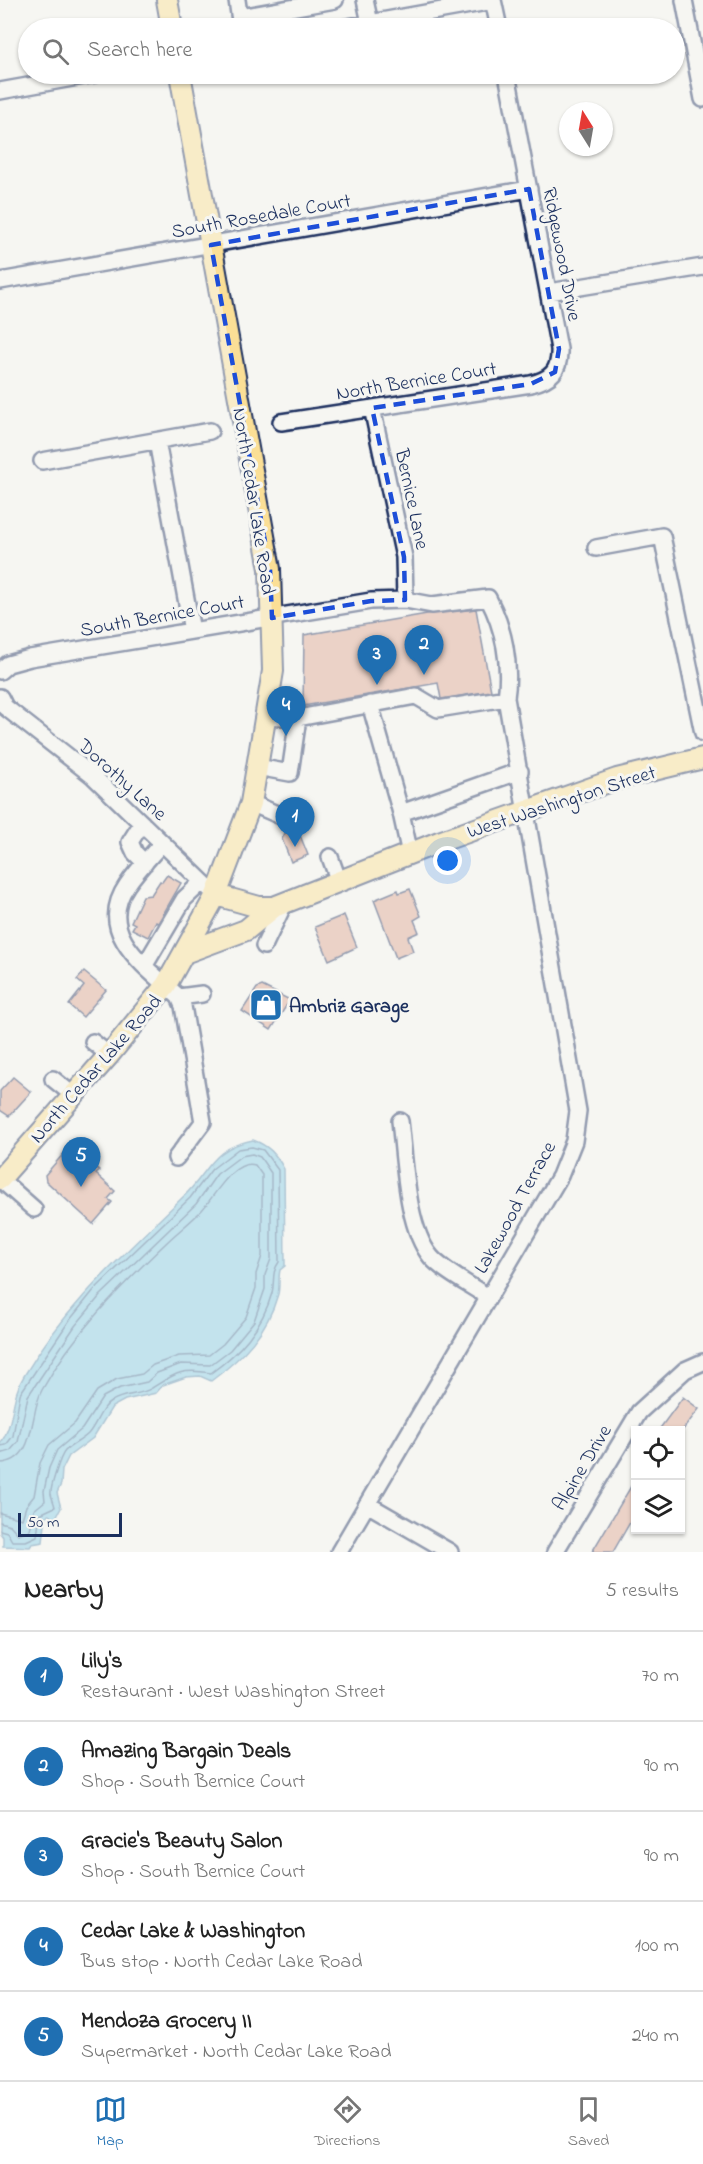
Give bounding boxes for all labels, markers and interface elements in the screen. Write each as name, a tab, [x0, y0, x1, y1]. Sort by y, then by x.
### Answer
search box	[18, 18, 685, 84]
icon: search	[39, 35, 72, 68]
text: Search here	[87, 35, 192, 67]
north arrow	[559, 102, 613, 156]
street label: Ridgewood Drive	[532, 185, 588, 324]
street label: South Rosedale Court	[170, 187, 354, 247]
street label: North Bernice Court	[334, 355, 499, 409]
street label: North Cedar Lake Road	[223, 406, 282, 597]
street label: Bernice Lane	[386, 446, 435, 552]
street label: South Bernice Court	[78, 589, 247, 646]
pin: 2	[404, 626, 444, 675]
pin: 3	[358, 636, 397, 685]
pin: 4	[266, 686, 306, 736]
street label: Dorothy Lane	[70, 732, 172, 829]
street label: West Washington Street	[464, 759, 661, 849]
pin: 1	[276, 798, 314, 847]
your location	[433, 846, 462, 875]
shop icon: Ambriz Garage	[248, 987, 284, 1023]
street label: North Cedar Lake Road	[24, 989, 170, 1150]
place label: Ambriz Garage	[289, 993, 410, 1023]
street label: Lakewood Terrace	[468, 1137, 565, 1280]
pin: 5	[62, 1138, 100, 1187]
street label: Alpine Drive	[546, 1420, 620, 1517]
map controls	[631, 1426, 685, 1534]
button: locate	[631, 1426, 685, 1480]
button: layers	[631, 1480, 685, 1534]
scale bar	[18, 1510, 122, 1538]
text: 50 m	[27, 1511, 59, 1535]
text: Nearby	[24, 1572, 103, 1610]
text: 5 results	[606, 1577, 679, 1606]
text: Lily's	[81, 1646, 123, 1678]
text: 1	[40, 1662, 47, 1691]
text: 70 m	[642, 1662, 679, 1691]
text: Restaurant · West Washington Street	[81, 1678, 385, 1707]
text: Amazing Bargain Deals	[81, 1736, 291, 1768]
text: 2	[39, 1752, 48, 1781]
text: 90 m	[644, 1752, 679, 1781]
text: Shop · South Bernice Court	[81, 1768, 305, 1797]
text: Gracie's Beauty Salon	[81, 1826, 282, 1858]
text: 3	[39, 1842, 48, 1871]
text: 90 m	[644, 1842, 679, 1871]
text: Shop · South Bernice Court	[81, 1858, 305, 1887]
text: Cedar Lake & Washington	[81, 1916, 305, 1948]
text: 4	[39, 1932, 48, 1961]
text: 100 m	[635, 1932, 679, 1961]
text: Bus stop · North Cedar Lake Road	[81, 1948, 362, 1977]
text: Mendoza Grocery II	[81, 2006, 252, 2038]
text: 5	[38, 2022, 49, 2051]
text: 240 m	[632, 2022, 679, 2051]
text: Supermarket · North Cedar Lake Road	[81, 2038, 391, 2067]
tab: Map	[94, 2093, 127, 2153]
tab: Directions	[314, 2093, 380, 2153]
tab: Saved	[568, 2093, 609, 2153]

